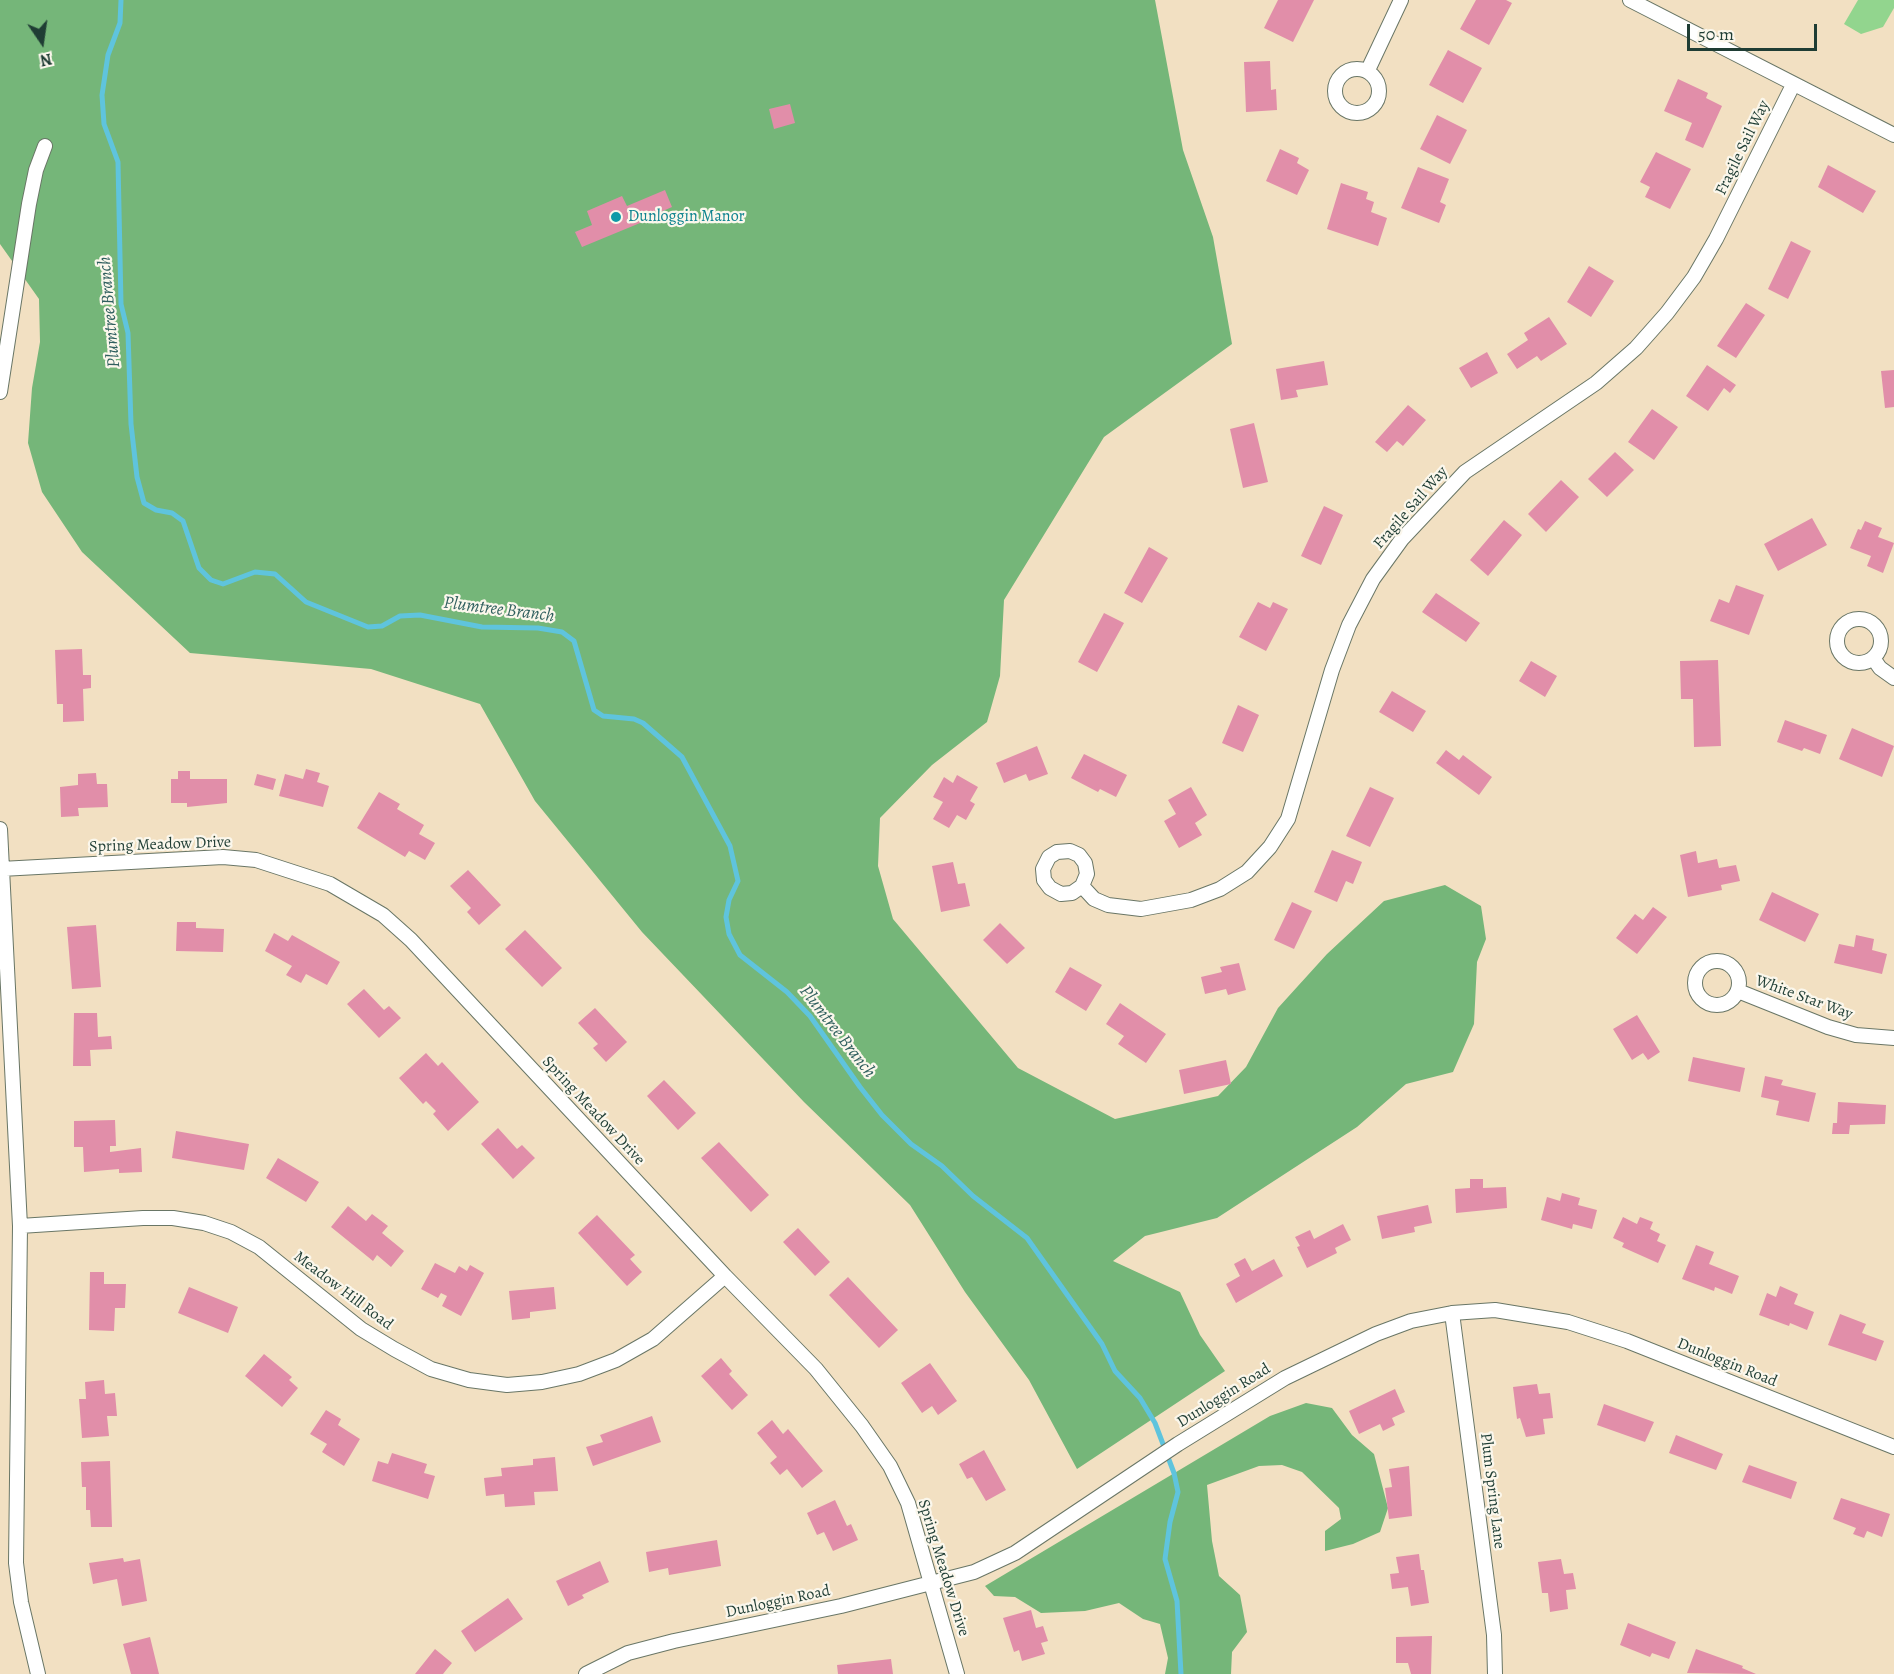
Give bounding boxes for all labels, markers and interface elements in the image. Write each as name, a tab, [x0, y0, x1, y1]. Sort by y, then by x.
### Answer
north arrow	[12, 12, 72, 72]
scale bar	[1690, 12, 1820, 50]
text: 50 m	[1698, 22, 1734, 46]
text: N	[38, 48, 54, 72]
street label: Fragile Sail Way	[1712, 97, 1774, 199]
place label: Dunloggin Manor	[628, 207, 745, 227]
marker: Dunloggin Manor	[609, 210, 623, 224]
water label: Plumtree Branch	[94, 255, 126, 369]
street label: Fragile Sail Way	[1370, 463, 1452, 553]
water label: Plumtree Branch	[442, 592, 556, 628]
street label: Spring Meadow Drive	[89, 833, 231, 857]
street label: White Star Way	[1753, 972, 1855, 1024]
water label: Plumtree Branch	[794, 981, 880, 1083]
street label: Spring Meadow Drive	[538, 1053, 648, 1169]
street label: Meadow Hill Road	[290, 1247, 396, 1335]
street label: Dunloggin Road	[1674, 1334, 1780, 1392]
street label: Dunloggin Road	[1174, 1360, 1274, 1432]
street label: Plum Spring Lane	[1475, 1432, 1509, 1550]
street label: Spring Meadow Drive	[913, 1497, 973, 1639]
street label: Dunloggin Road	[724, 1582, 832, 1622]

